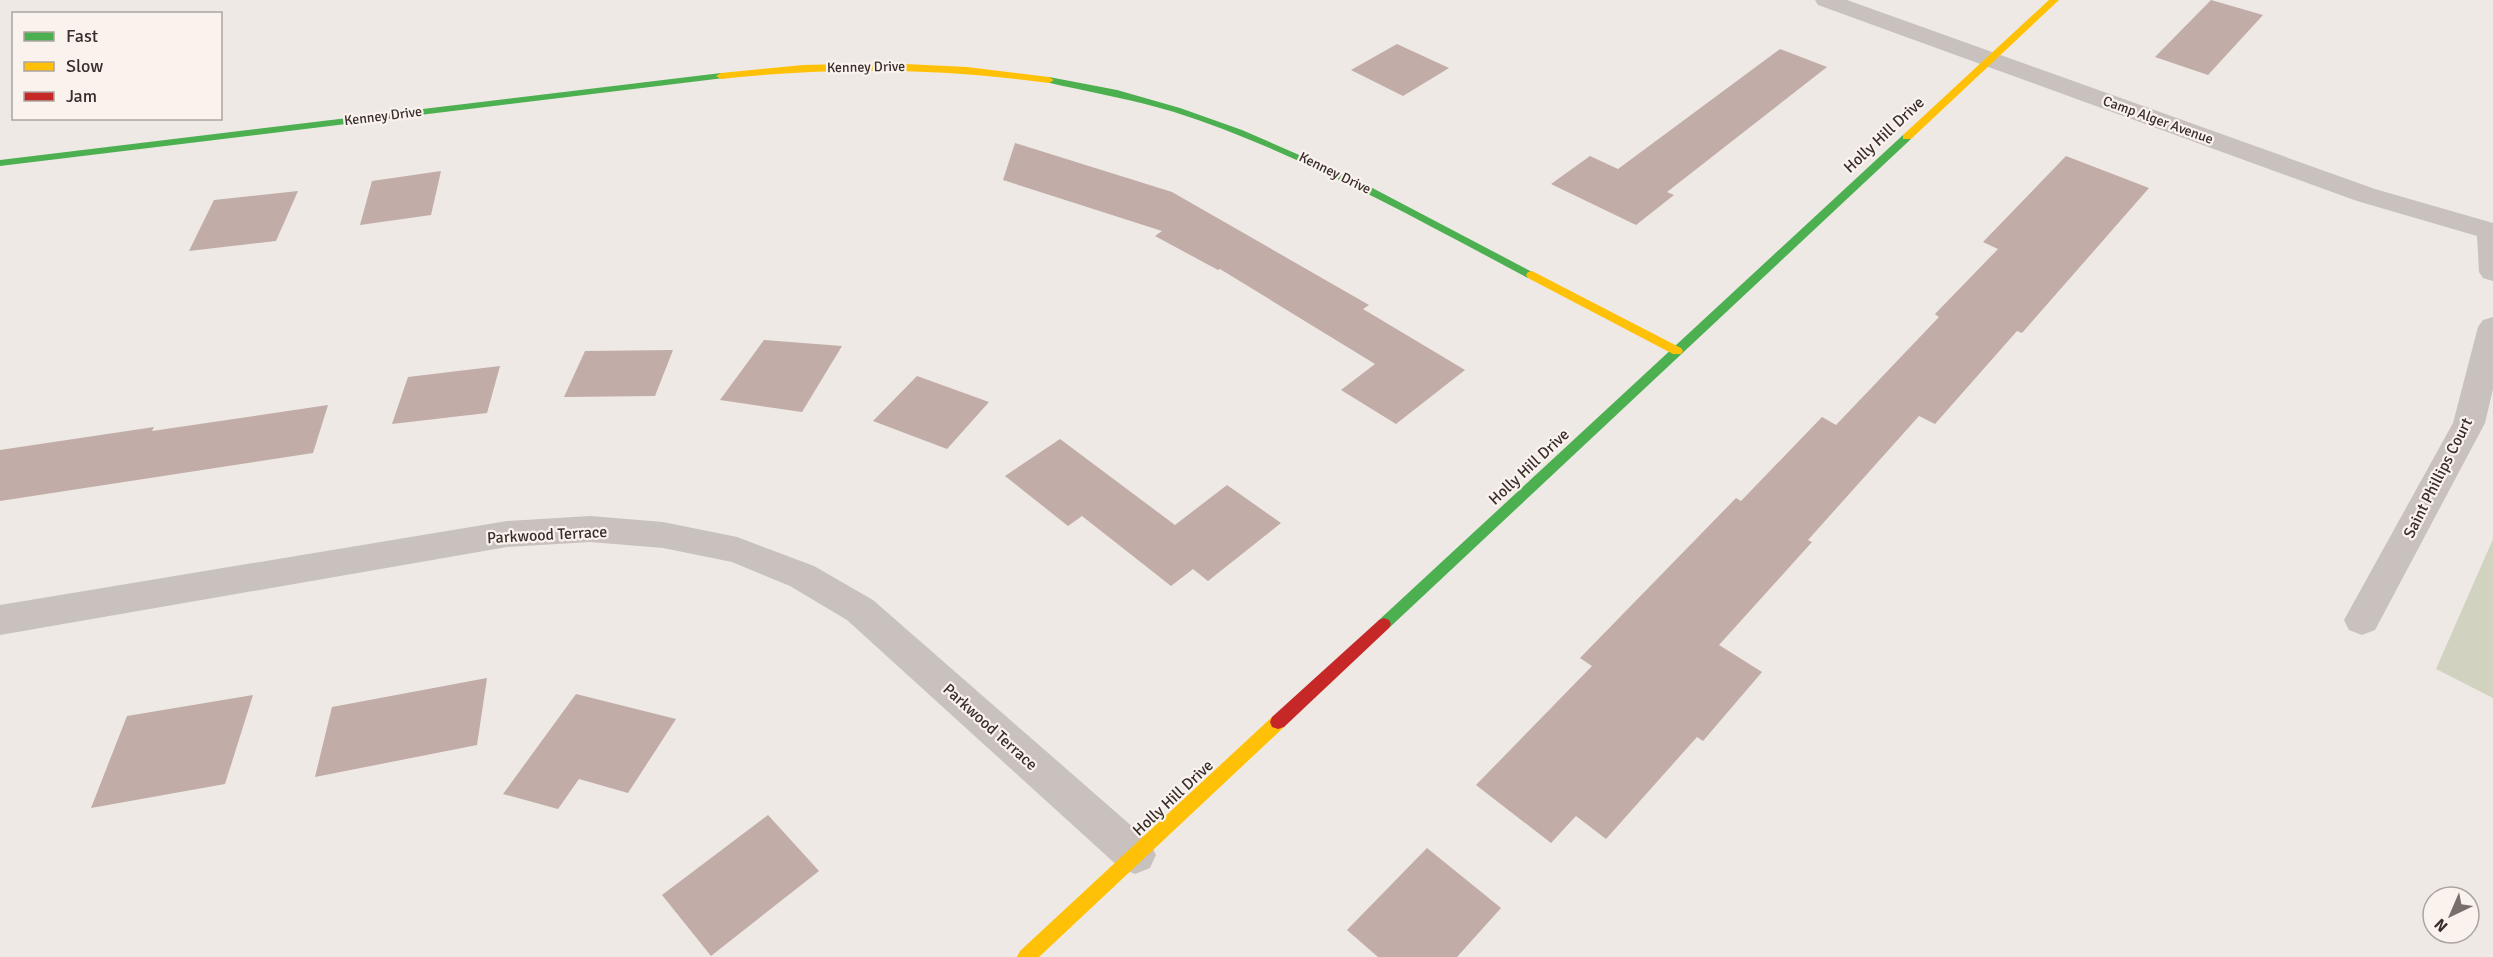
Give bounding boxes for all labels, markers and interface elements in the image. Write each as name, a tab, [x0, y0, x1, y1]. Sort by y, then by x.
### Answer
legend	[12, 12, 222, 120]
text: Fast	[66, 25, 98, 47]
text: Slow	[66, 55, 103, 77]
street label: Kenney Drive	[827, 58, 905, 76]
text: Jam	[66, 85, 97, 107]
street label: Camp Alger Avenue	[2101, 92, 2215, 148]
street label: Holly Hill Drive	[1840, 93, 1928, 177]
street label: Kenney Drive	[343, 103, 423, 129]
street label: Kenney Drive	[1296, 148, 1374, 198]
street label: Saint Phillips Court	[2399, 414, 2477, 541]
street label: Holly Hill Drive	[1485, 425, 1573, 509]
street label: Parkwood Terrace	[486, 522, 608, 548]
street label: Parkwood Terrace	[939, 679, 1041, 775]
street label: Holly Hill Drive	[1129, 756, 1217, 840]
north arrow	[2421, 885, 2481, 945]
text: N	[2430, 914, 2452, 936]

